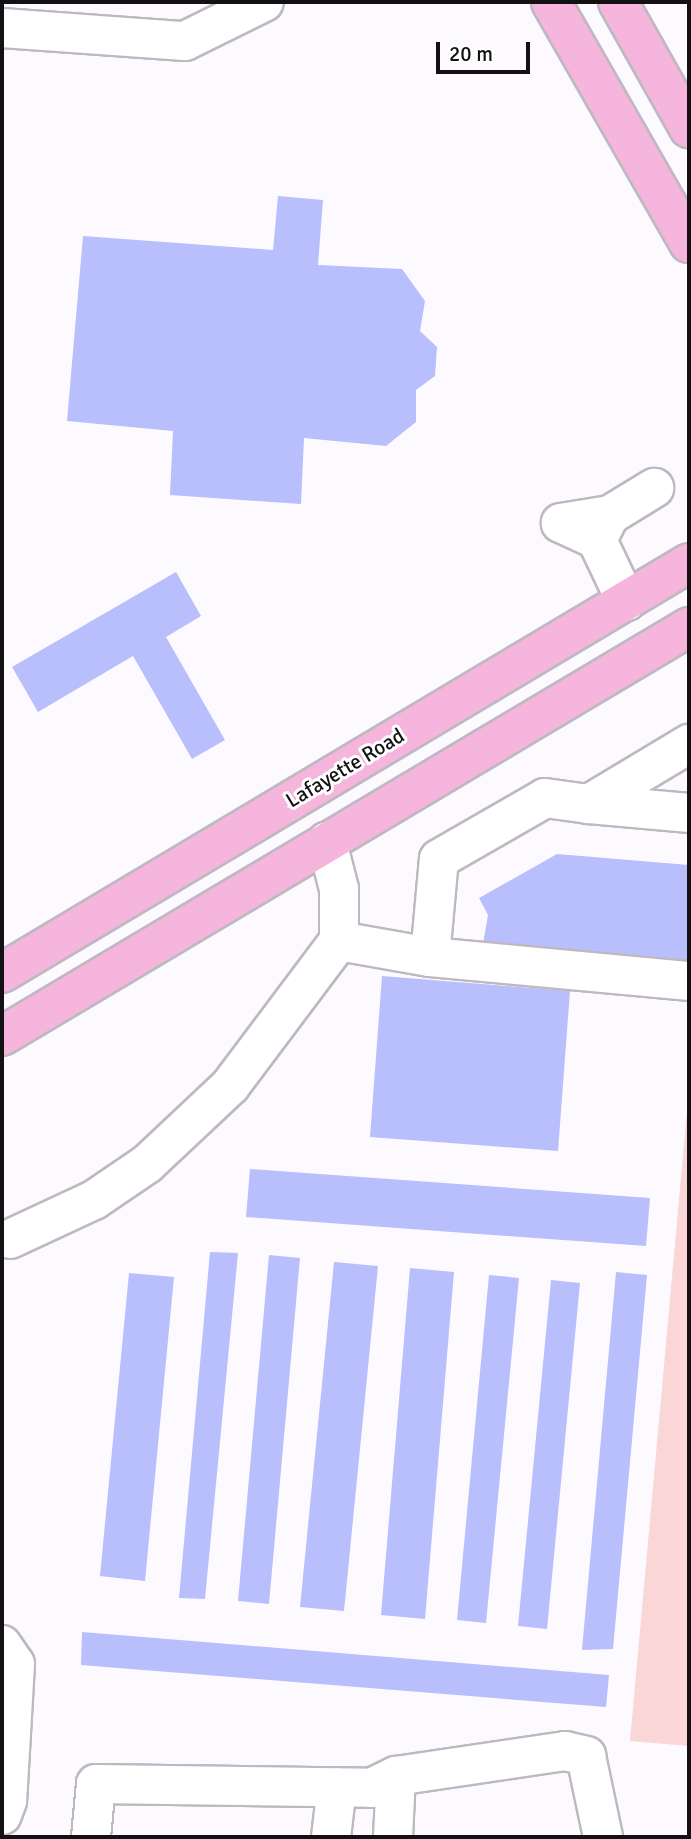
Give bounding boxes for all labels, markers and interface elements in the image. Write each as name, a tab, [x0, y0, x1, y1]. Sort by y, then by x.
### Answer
scale bar	[439, 28, 534, 72]
text: 20 m	[449, 41, 493, 67]
street label: Lafayette Road	[281, 723, 409, 813]

